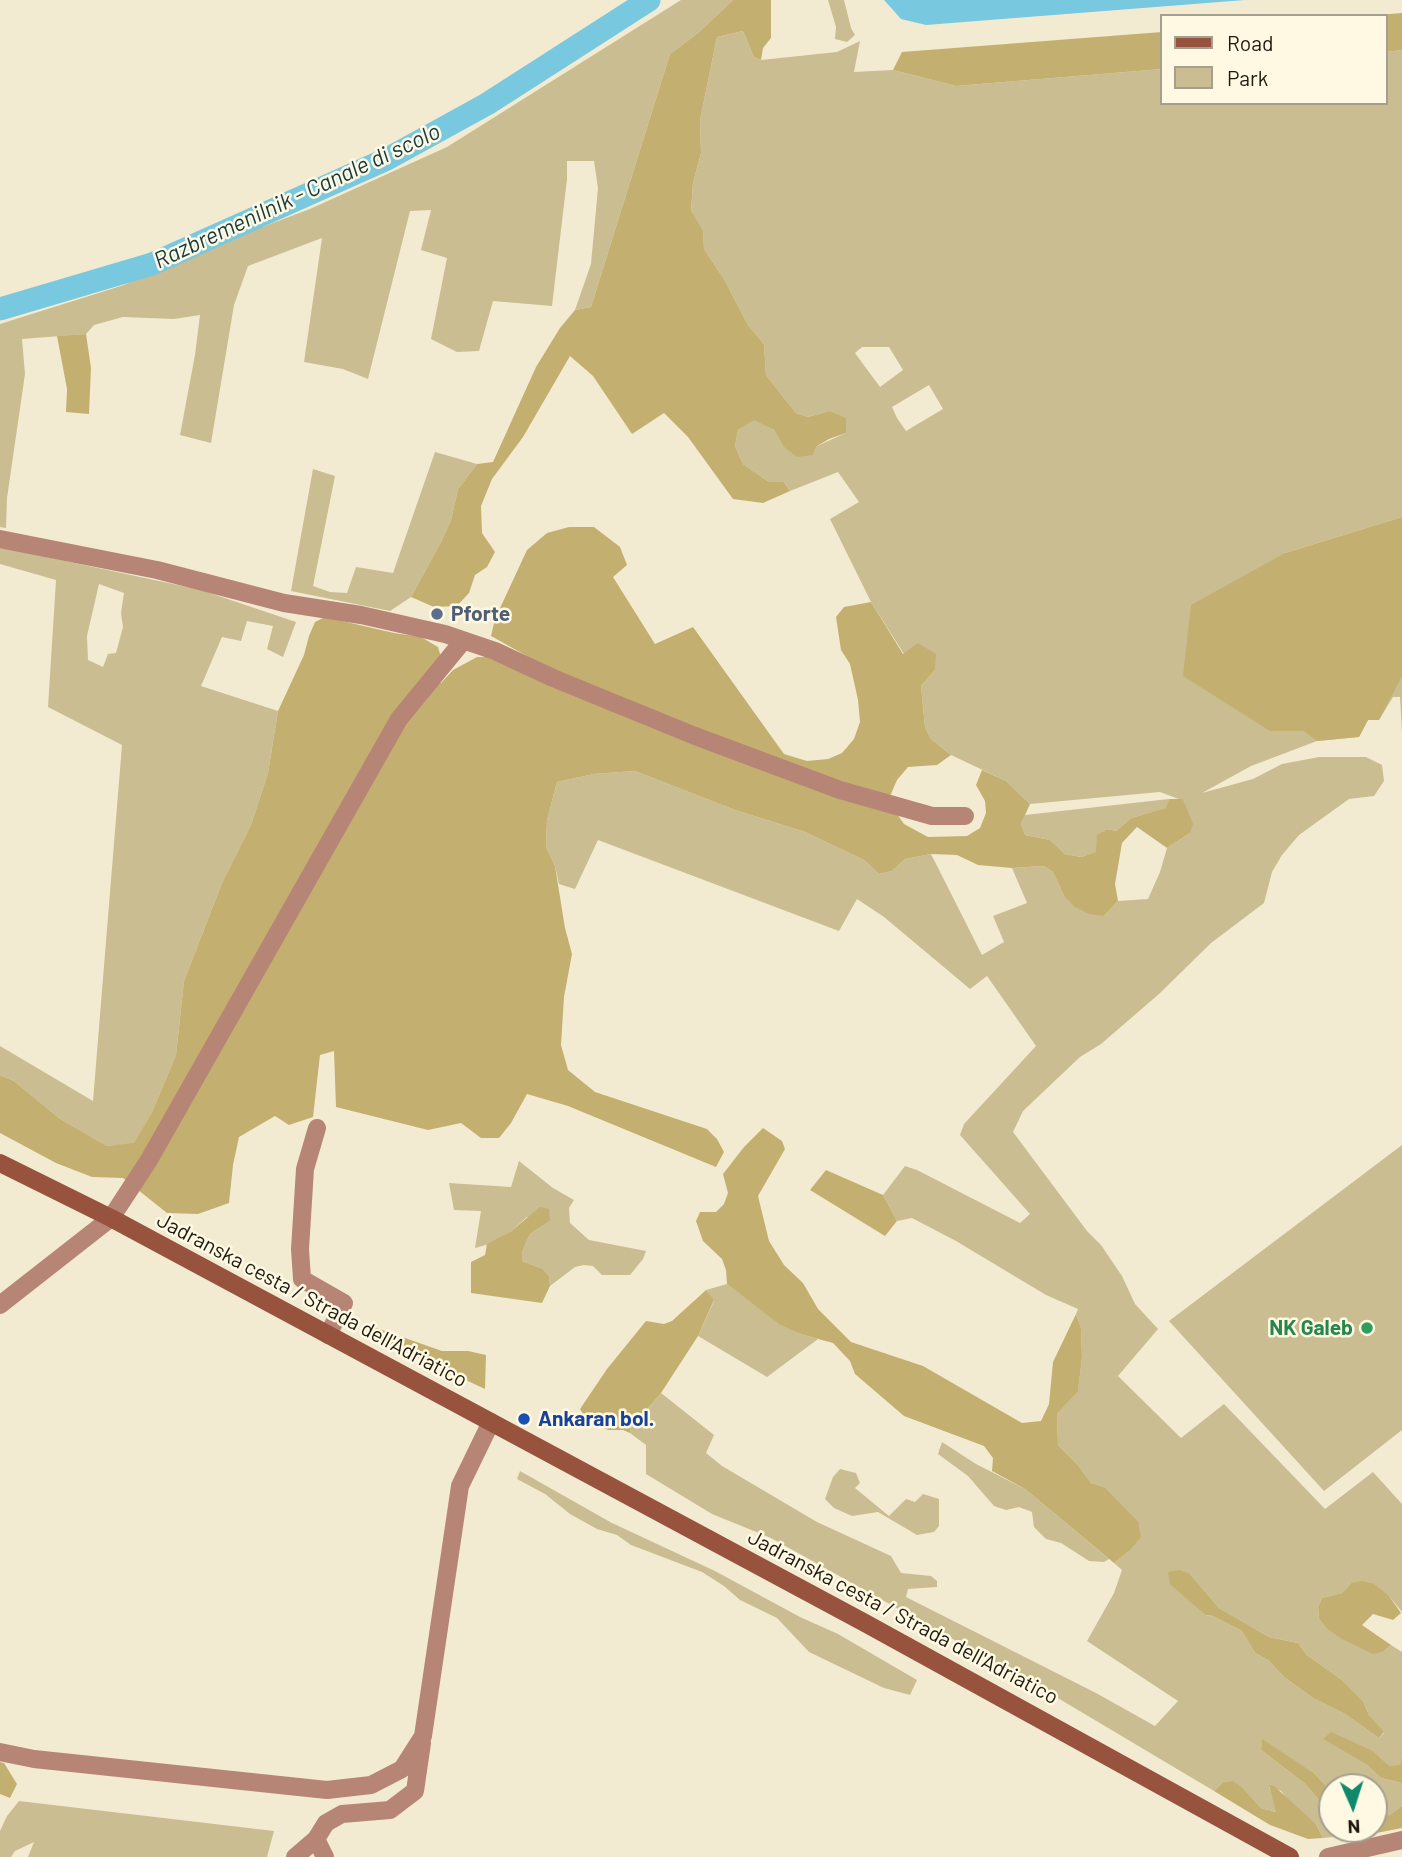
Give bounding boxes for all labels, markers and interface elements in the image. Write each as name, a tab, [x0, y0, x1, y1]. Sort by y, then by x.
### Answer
legend	[1160, 14, 1388, 105]
text: Road	[1227, 30, 1273, 55]
text: Park	[1227, 65, 1268, 90]
water label: Razbremenilnik - Canale di scolo	[149, 117, 445, 275]
place label: Pforte	[451, 601, 510, 627]
marker: Pforte	[429, 606, 445, 622]
street label: Jadranska cesta / Strada dell'Adriatico	[153, 1207, 471, 1393]
place label: NK Galeb	[1269, 1315, 1353, 1341]
marker: NK Galeb	[1359, 1320, 1375, 1336]
place label: Ankaran bol.	[538, 1406, 654, 1432]
marker: Ankaran bol.	[516, 1411, 532, 1427]
street label: Jadranska cesta / Strada dell'Adriatico	[744, 1524, 1062, 1710]
north arrow	[1318, 1773, 1388, 1843]
text: N	[1347, 1816, 1361, 1839]

